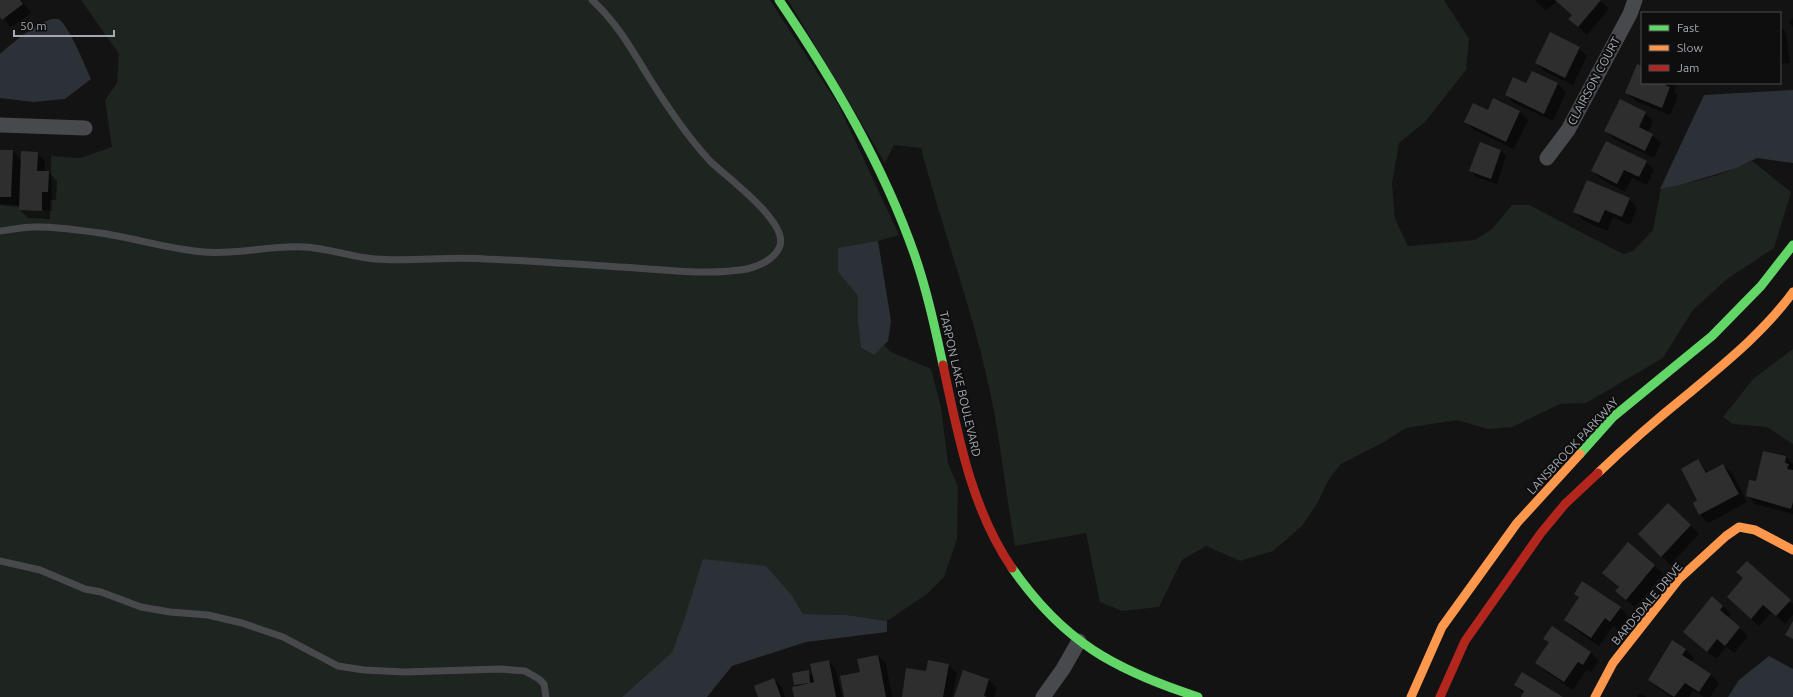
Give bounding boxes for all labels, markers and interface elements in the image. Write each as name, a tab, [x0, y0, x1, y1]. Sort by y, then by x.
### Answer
scale bar	[14, 12, 114, 38]
legend	[1641, 12, 1781, 84]
text: 50 m	[20, 19, 47, 32]
text: Fast	[1677, 21, 1699, 34]
street label: CLAIRSON COURT	[1565, 34, 1622, 127]
text: Slow	[1677, 41, 1703, 54]
text: Jam	[1677, 61, 1699, 74]
street label: TARPON LAKE BOULEVARD	[937, 310, 984, 458]
street label: LANSBROOK PARKWAY	[1525, 395, 1621, 497]
street label: BARDSDALE DRIVE	[1609, 560, 1685, 647]

